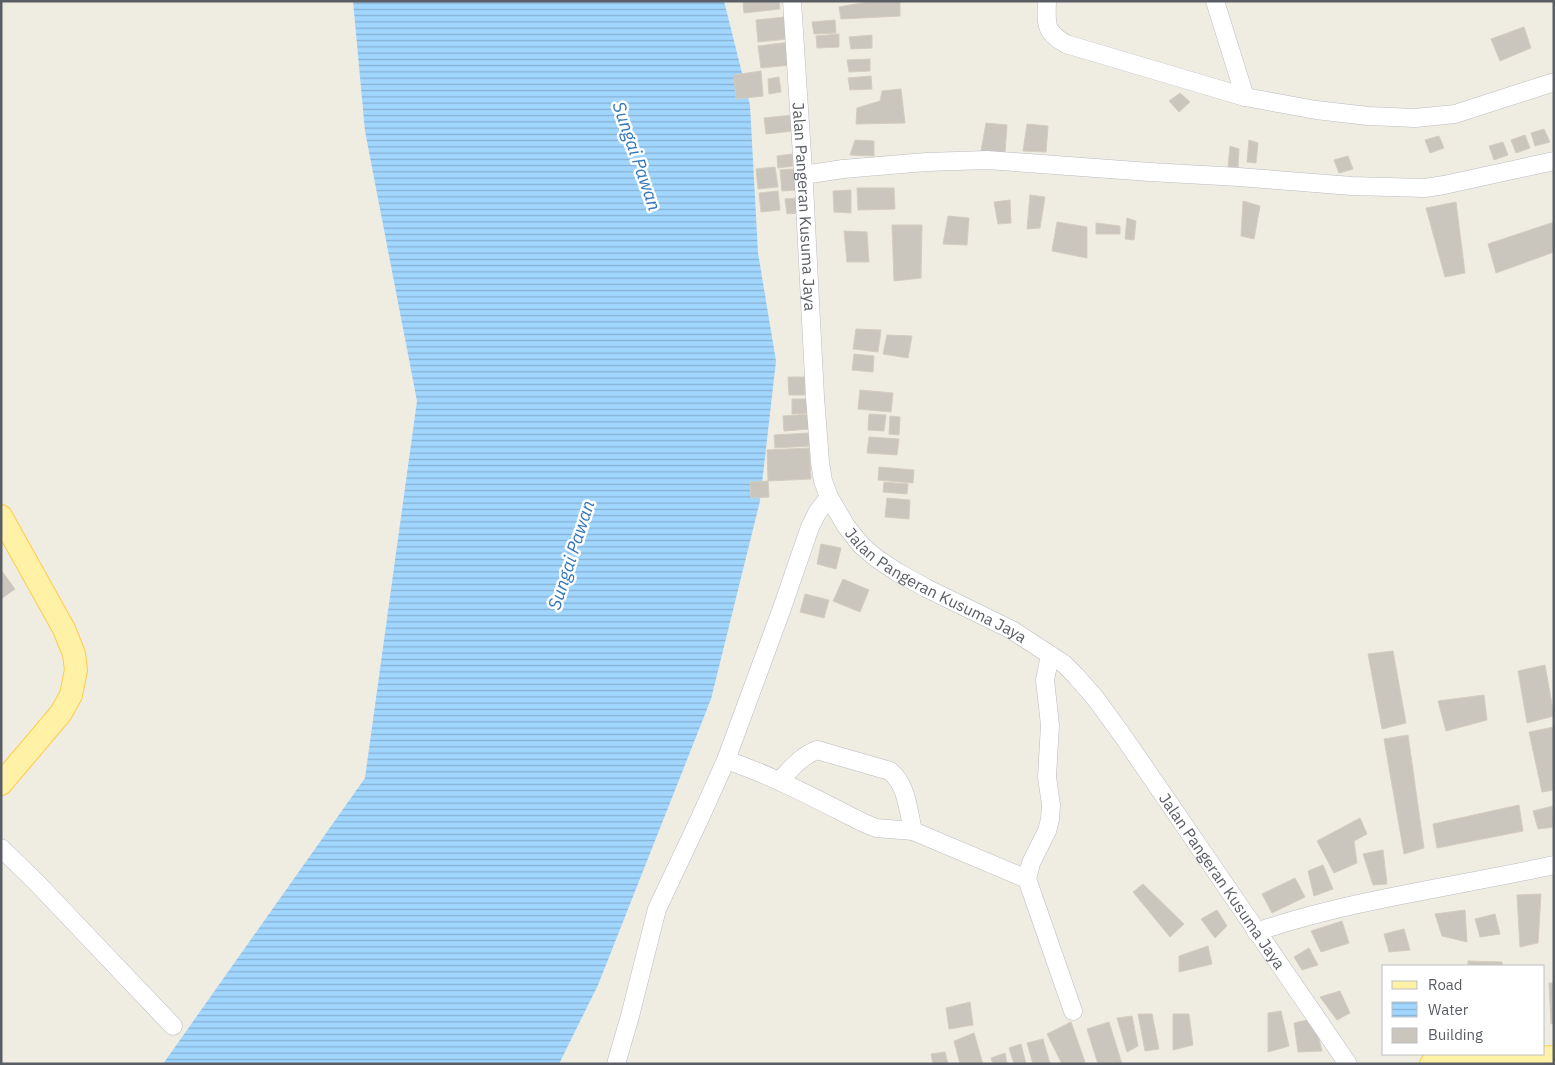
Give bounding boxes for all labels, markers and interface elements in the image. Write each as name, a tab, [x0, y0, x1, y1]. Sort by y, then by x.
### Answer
water label: Sungai Pawan	[608, 98, 666, 214]
street label: Jalan Pangeran Kusuma Jaya	[789, 101, 821, 312]
water label: Sungai Pawan	[542, 497, 600, 613]
street label: Jalan Pangeran Kusuma Jaya	[841, 523, 1031, 647]
street label: Jalan Pangeran Kusuma Jaya	[1155, 789, 1290, 973]
legend	[1382, 965, 1545, 1055]
text: Road	[1428, 975, 1463, 994]
text: Water	[1428, 1000, 1469, 1019]
text: Building	[1428, 1025, 1483, 1044]

